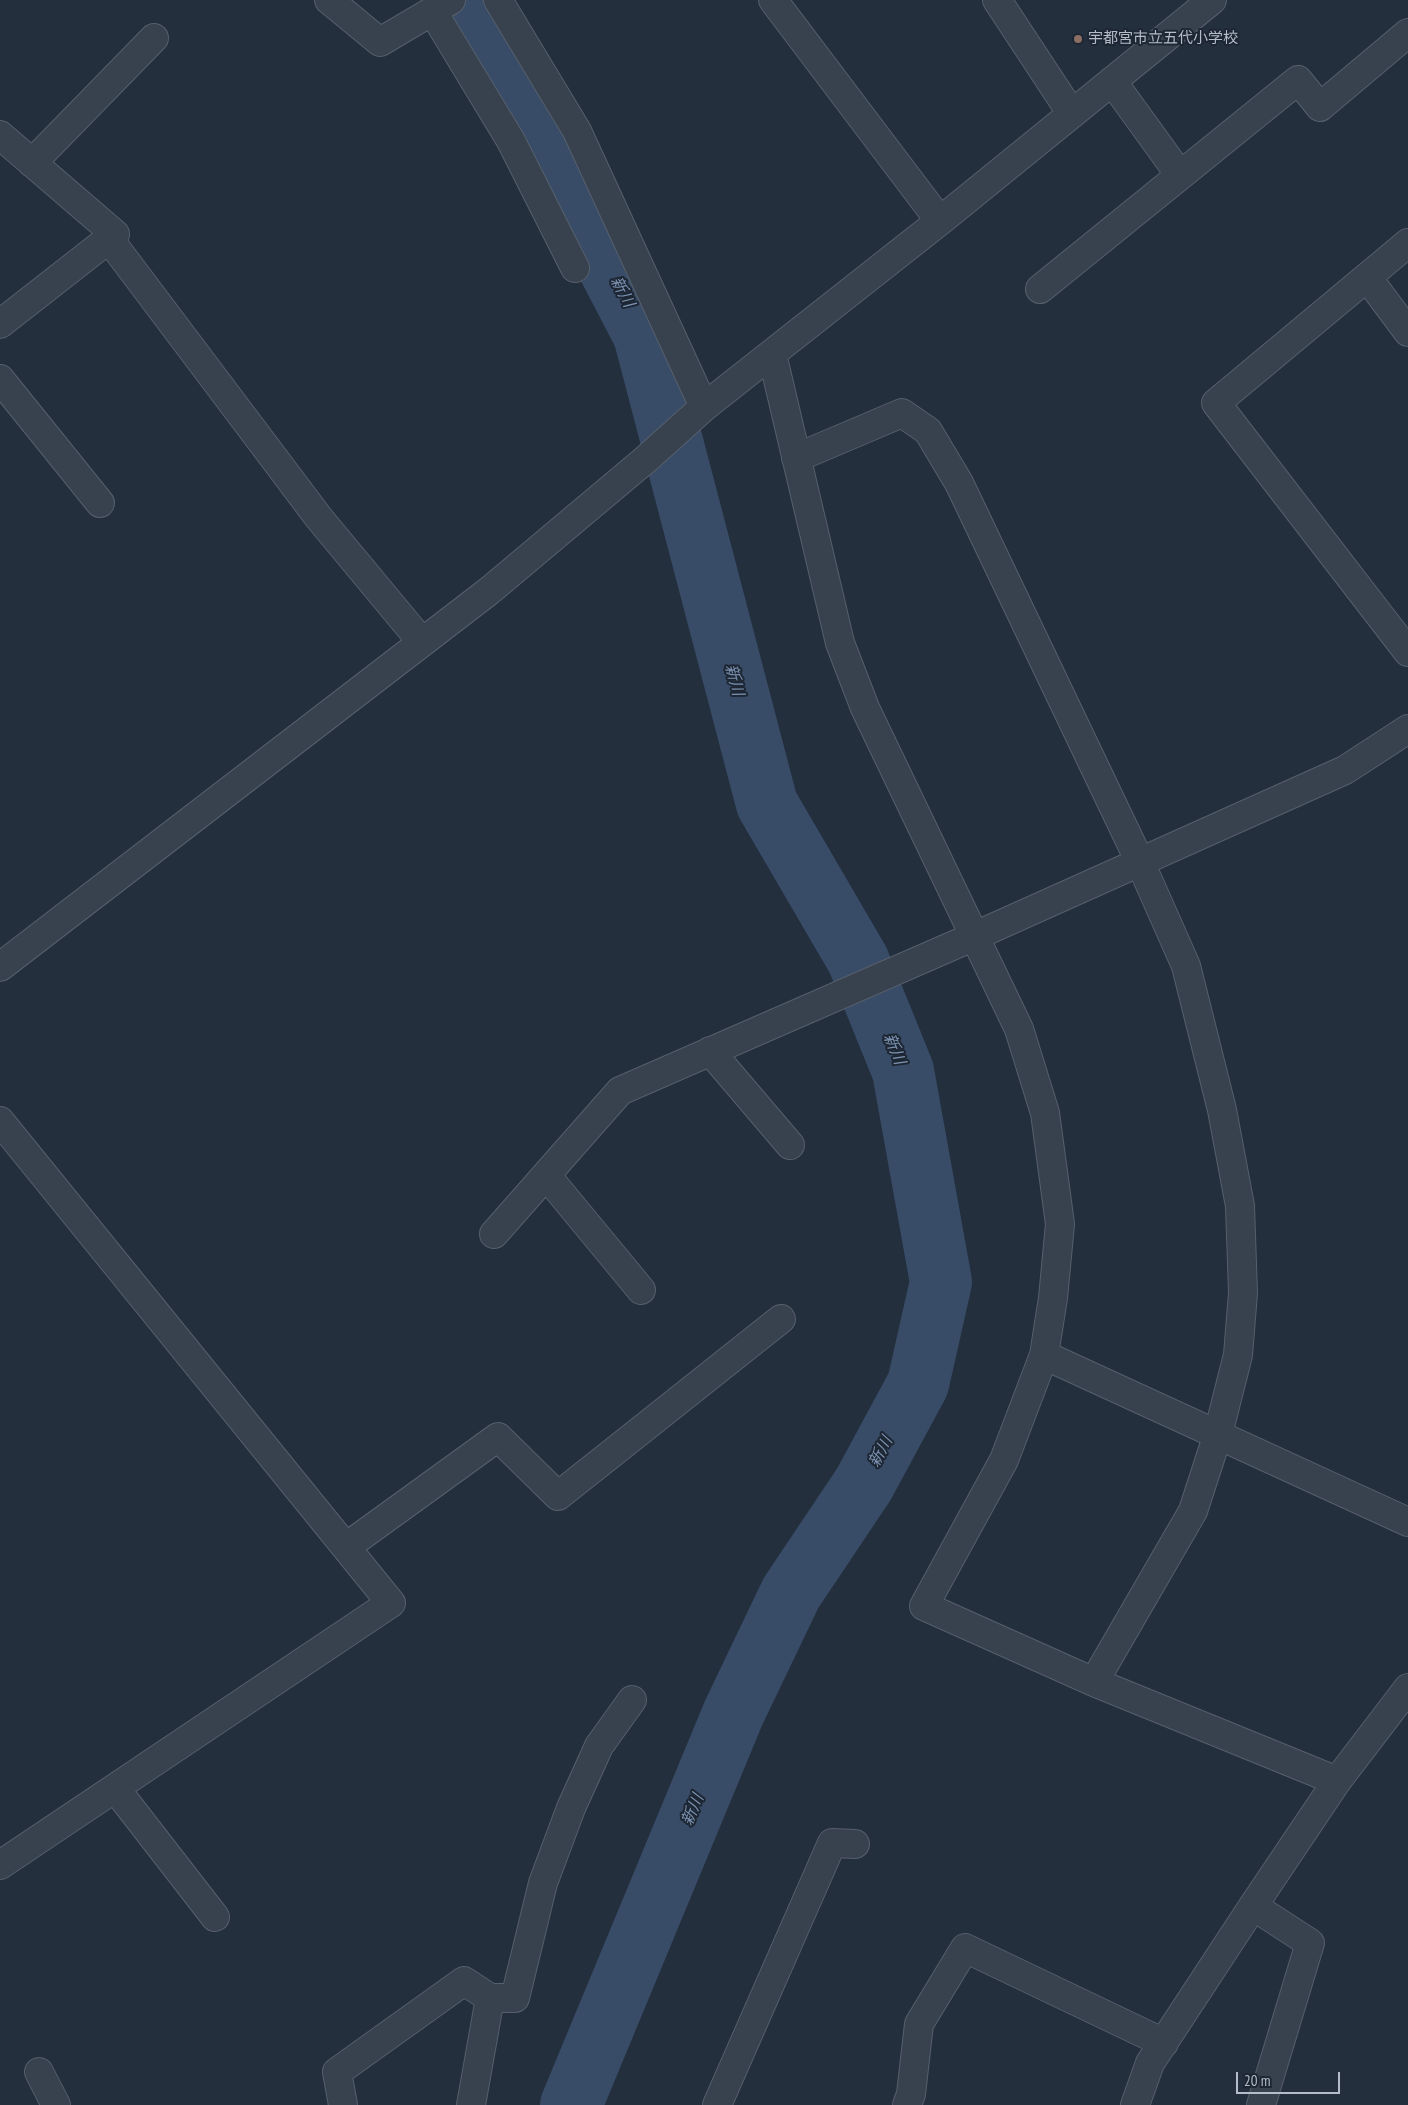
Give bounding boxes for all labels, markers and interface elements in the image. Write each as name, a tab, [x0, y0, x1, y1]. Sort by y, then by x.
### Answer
place label: 宇都宮市立五代小学校	[1088, 30, 1238, 48]
marker: 宇都宮市立五代小学校	[1072, 33, 1084, 45]
water label: 新川	[606, 273, 638, 311]
water label: 新川	[721, 662, 747, 698]
water label: 新川	[879, 1031, 909, 1067]
water label: 新川	[865, 1433, 897, 1471]
water label: 新川	[678, 1792, 708, 1828]
scale bar	[1238, 2062, 1342, 2094]
text: 20 m	[1244, 2071, 1270, 2090]

